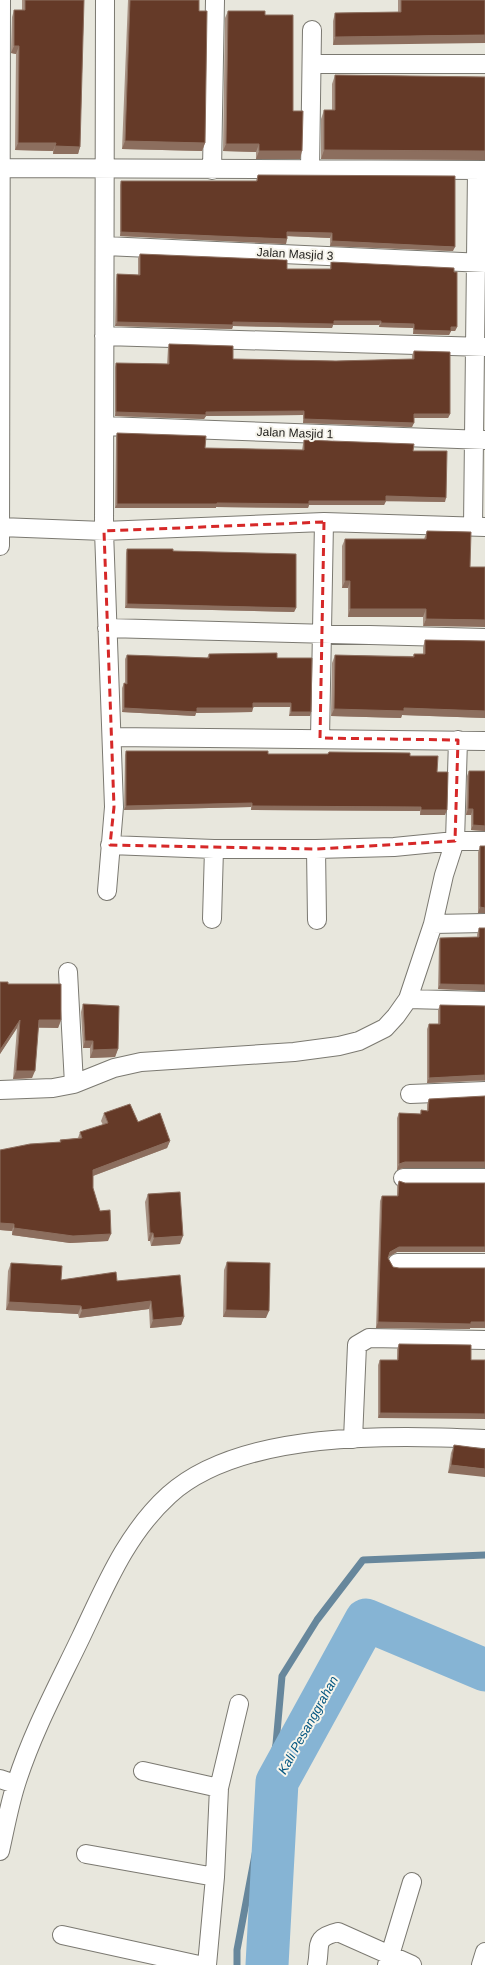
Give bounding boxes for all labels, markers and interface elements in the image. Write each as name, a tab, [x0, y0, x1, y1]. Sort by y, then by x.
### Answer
street label: Jalan Masjid 3	[256, 245, 334, 263]
street label: Jalan Masjid 1	[256, 425, 334, 441]
water label: Kali Pesanggrahan	[275, 1673, 341, 1777]

